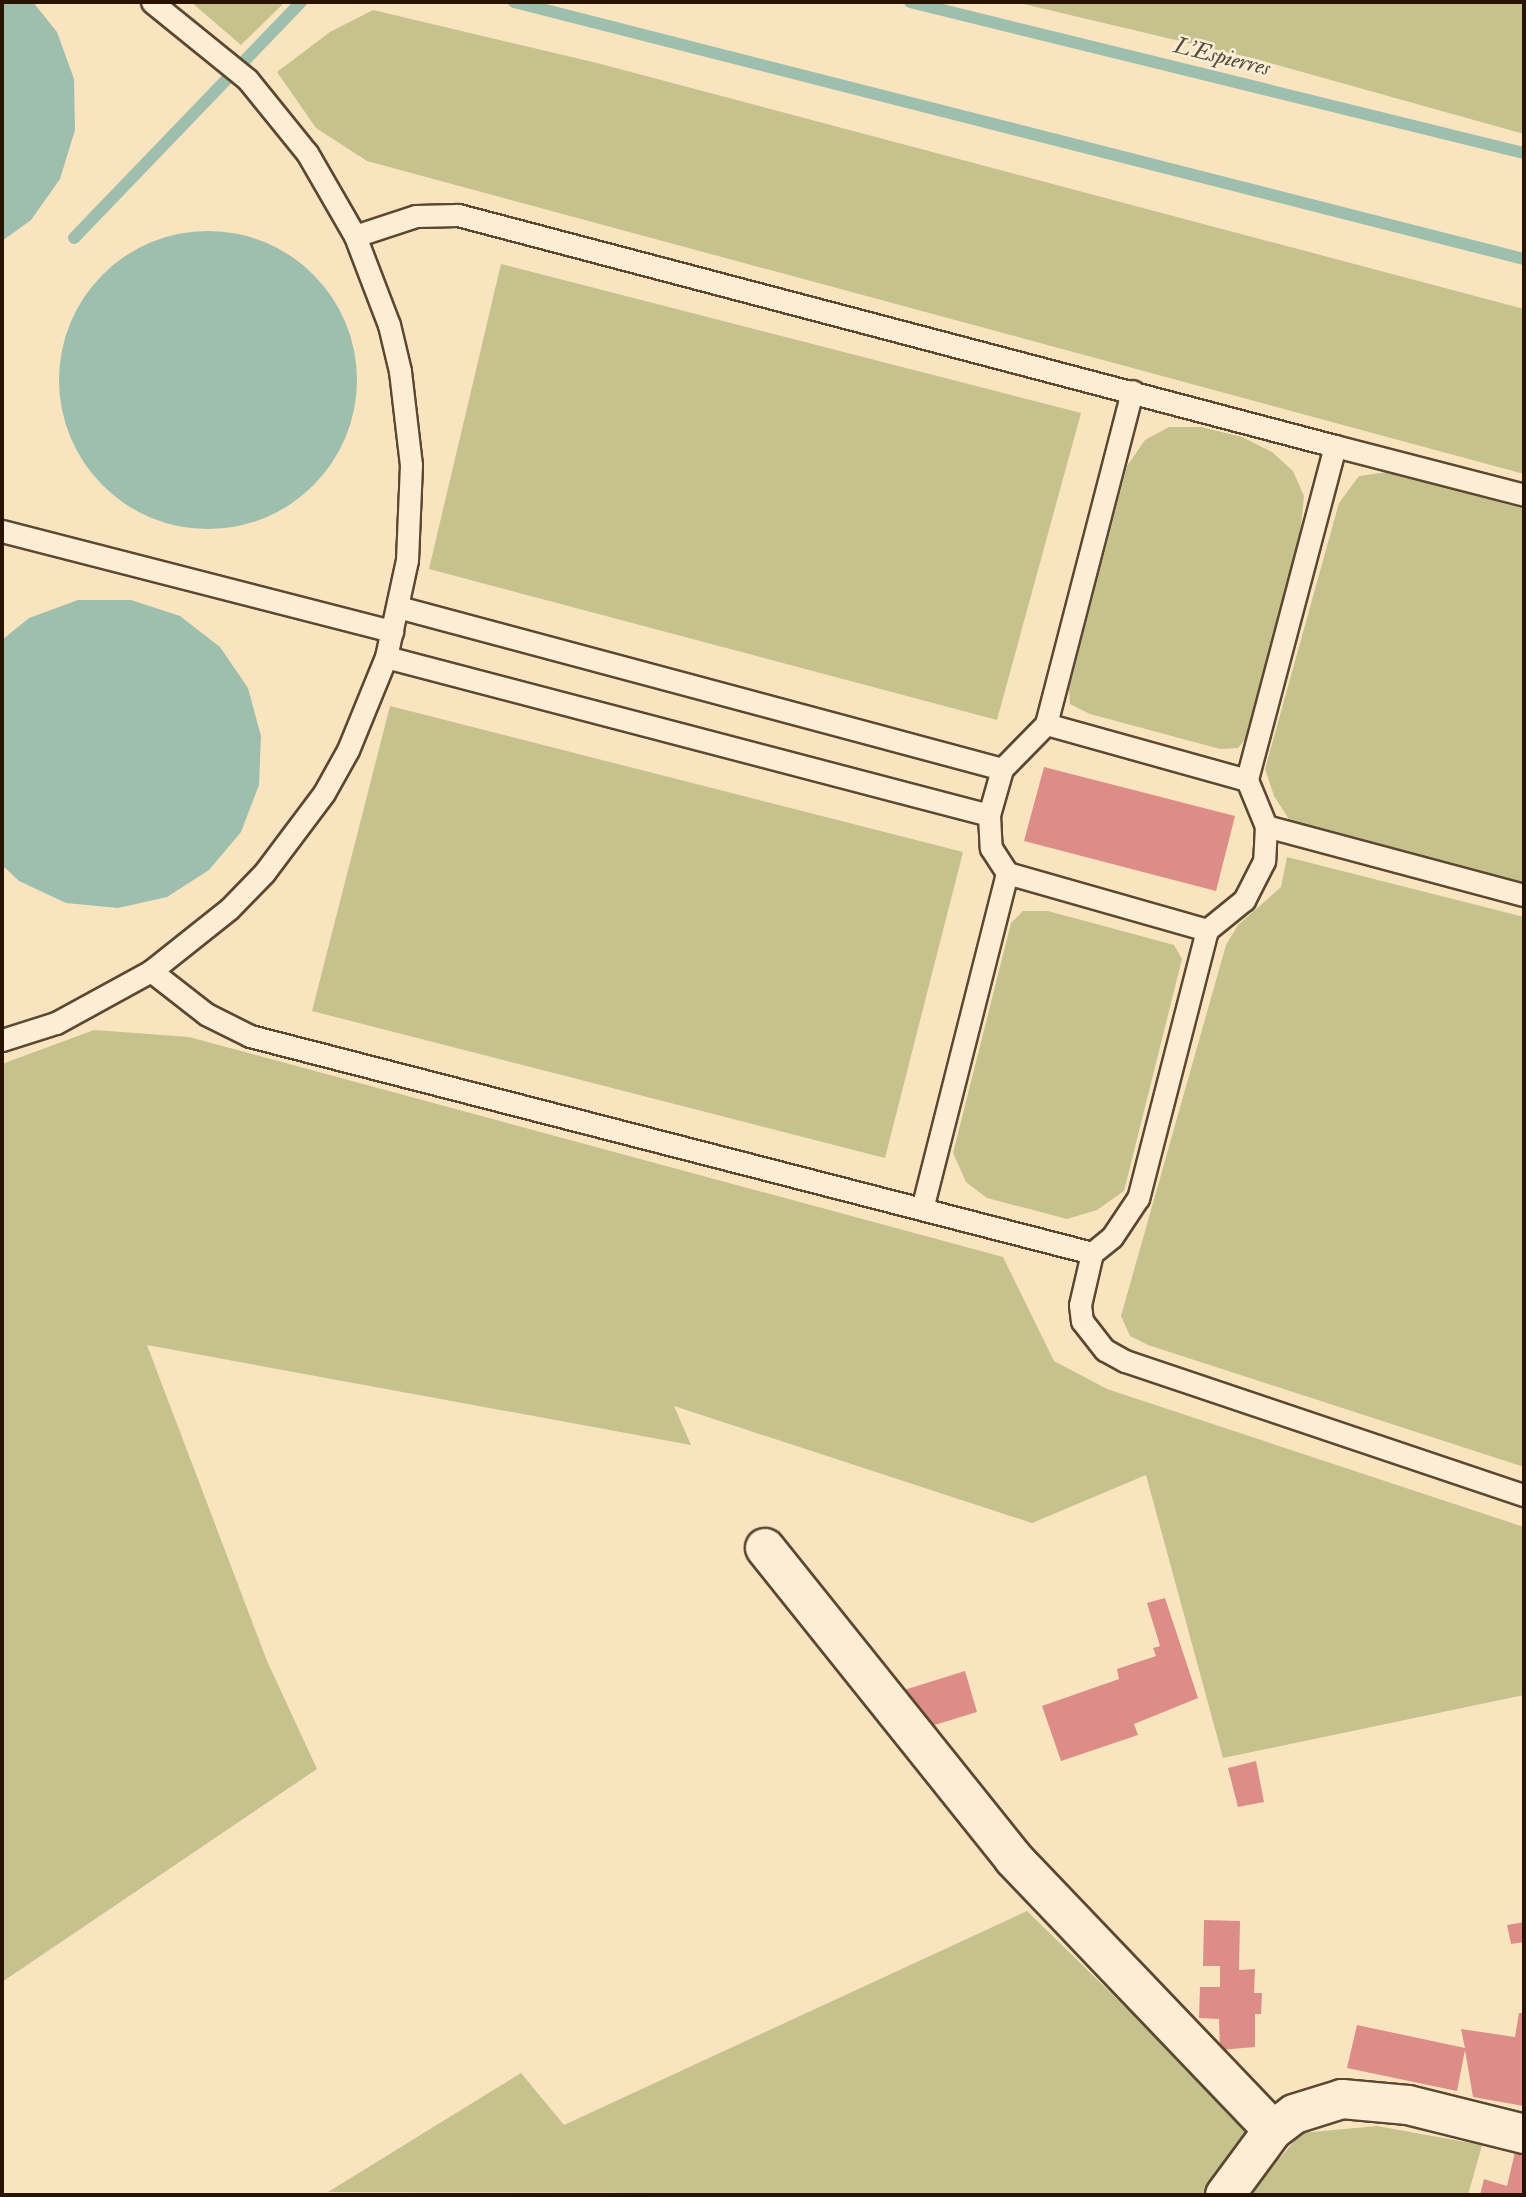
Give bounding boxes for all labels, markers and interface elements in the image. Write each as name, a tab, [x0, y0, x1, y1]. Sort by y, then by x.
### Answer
water label: L'Espierres	[1171, 32, 1273, 82]

